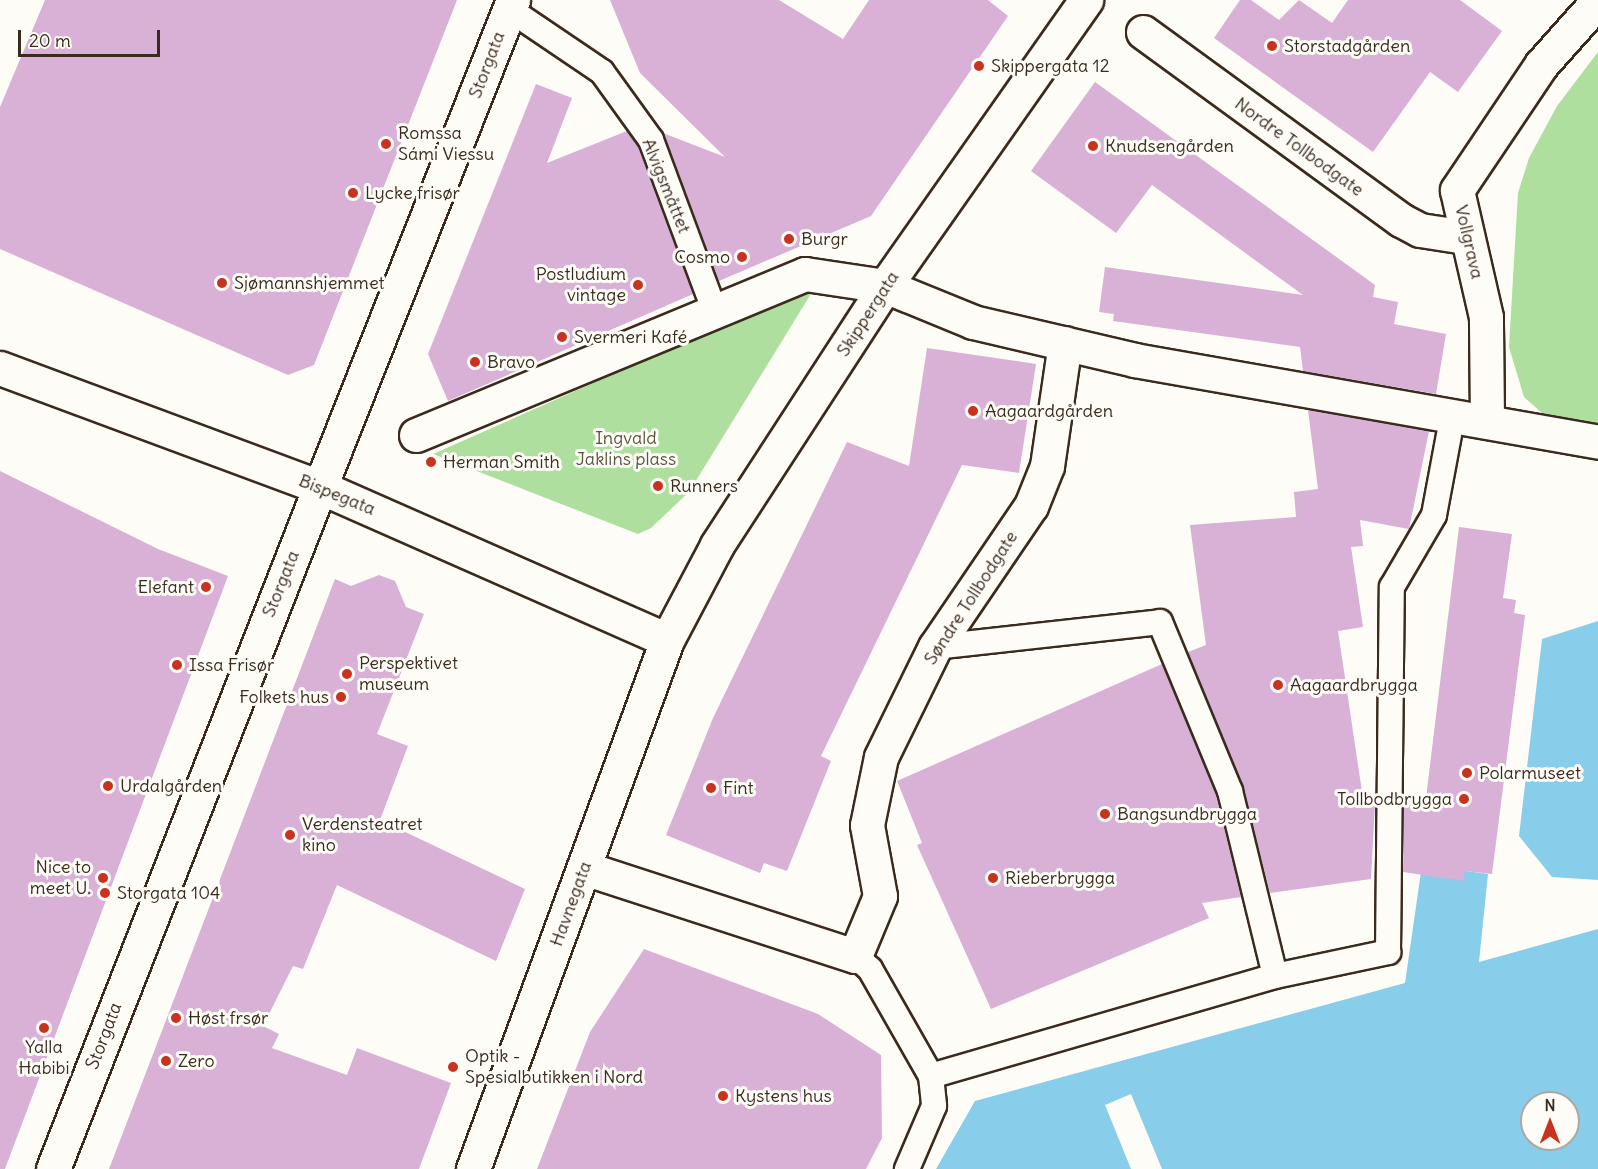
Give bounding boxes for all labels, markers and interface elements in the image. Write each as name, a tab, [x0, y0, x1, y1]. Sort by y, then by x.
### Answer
scale bar	[21, 18, 164, 56]
text: 20 m	[29, 29, 71, 52]
street label: Storgata	[464, 29, 510, 101]
place label: Storstadgården	[1284, 35, 1410, 57]
marker: Storstadgården	[1265, 39, 1279, 53]
place label: Skippergata 12	[991, 55, 1110, 77]
marker: Skippergata 12	[972, 59, 986, 73]
street label: Nordre Tollbodgate	[1230, 93, 1368, 201]
place label: Romssa Sámi Viessu	[398, 123, 494, 166]
street label: Alvigsmåttet	[637, 135, 695, 237]
place label: Knudsengården	[1105, 135, 1234, 157]
marker: Romssa Sámi Viessu	[379, 137, 393, 151]
marker: Knudsengården	[1086, 139, 1100, 153]
place label: Lycke frisør	[365, 182, 460, 204]
marker: Lycke frisør	[346, 186, 360, 200]
street label: Vollgrava	[1450, 203, 1488, 281]
place label: Burgr	[801, 228, 848, 250]
marker: Burgr	[782, 232, 796, 246]
place label: Cosmo	[674, 246, 730, 268]
marker: Cosmo	[735, 250, 749, 264]
place label: Postludium vintage	[536, 264, 626, 306]
street label: Skippergata	[832, 267, 904, 361]
place label: Sjømannshjemmet	[234, 272, 385, 294]
marker: Sjømannshjemmet	[215, 276, 229, 290]
marker: Postludium vintage	[631, 278, 645, 292]
place label: Svermeri Kafé	[574, 326, 687, 348]
marker: Svermeri Kafé	[555, 330, 569, 344]
place label: Bravo	[487, 351, 535, 373]
marker: Bravo	[468, 355, 482, 369]
place label: Aagaardgården	[985, 400, 1113, 422]
marker: Aagaardgården	[966, 404, 980, 418]
park label: Ingvald Jaklins plass	[576, 428, 676, 470]
place label: Herman Smith	[443, 451, 560, 473]
marker: Herman Smith	[424, 455, 438, 469]
street label: Bispegata	[296, 470, 378, 520]
place label: Runners	[670, 475, 738, 497]
marker: Runners	[651, 479, 665, 493]
street label: Søndre Tollbodgate	[920, 527, 1022, 669]
street label: Storgata	[258, 548, 304, 620]
place label: Elefant	[137, 576, 194, 598]
marker: Elefant	[199, 580, 213, 594]
place label: Perspektivet museum	[359, 653, 458, 696]
place label: Issa Frisør	[189, 654, 274, 676]
marker: Issa Frisør	[170, 658, 184, 672]
marker: Perspektivet museum	[340, 667, 354, 681]
place label: Aagaardbrygga	[1290, 674, 1418, 696]
marker: Aagaardbrygga	[1271, 678, 1285, 692]
place label: Folkets hus	[239, 686, 329, 708]
marker: Folkets hus	[334, 690, 348, 704]
place label: Polarmuseet	[1479, 762, 1581, 784]
marker: Polarmuseet	[1460, 766, 1474, 780]
place label: Urdalgården	[120, 775, 222, 797]
place label: Fint	[723, 777, 754, 799]
marker: Urdalgården	[101, 779, 115, 793]
marker: Fint	[704, 781, 718, 795]
place label: Tollbodbrygga	[1337, 788, 1452, 810]
marker: Tollbodbrygga	[1457, 792, 1471, 806]
place label: Bangsundbrygga	[1117, 803, 1257, 825]
marker: Bangsundbrygga	[1098, 807, 1112, 821]
place label: Verdensteatret kino	[302, 814, 423, 856]
marker: Verdensteatret kino	[283, 828, 297, 842]
place label: Nice to meet U.	[30, 857, 91, 900]
street label: Havnegata	[546, 859, 596, 949]
place label: Rieberbrygga	[1005, 867, 1115, 889]
marker: Nice to meet U.	[96, 871, 110, 885]
marker: Rieberbrygga	[986, 871, 1000, 885]
place label: Storgata 104	[117, 882, 220, 904]
marker: Storgata 104	[98, 886, 112, 900]
street label: Storgata	[81, 1000, 127, 1072]
place label: Høst frsør	[188, 1007, 268, 1029]
marker: Høst frsør	[169, 1011, 183, 1025]
marker: Yalla Habibi	[37, 1021, 51, 1035]
place label: Yalla Habibi	[18, 1037, 70, 1080]
place label: Optik - Spesialbutikken i Nord	[465, 1046, 643, 1088]
place label: Zero	[178, 1050, 215, 1072]
marker: Zero	[159, 1054, 173, 1068]
marker: Optik - Spesialbutikken i Nord	[446, 1060, 460, 1074]
place label: Kystens hus	[735, 1085, 832, 1107]
marker: Kystens hus	[716, 1089, 730, 1103]
north arrow	[1520, 1091, 1580, 1151]
text: N	[1544, 1095, 1556, 1115]

